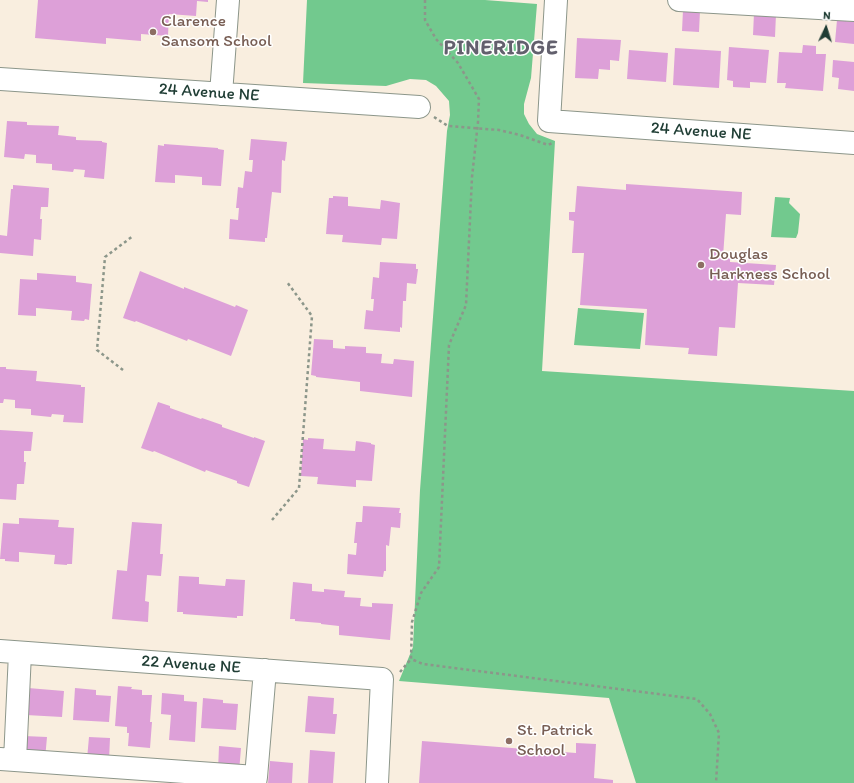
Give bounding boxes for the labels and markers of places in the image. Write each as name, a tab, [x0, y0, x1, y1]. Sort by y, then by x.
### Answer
place label: Clarence Sansom School	[161, 12, 272, 52]
marker: Clarence Sansom School	[148, 27, 158, 37]
place label: Douglas Harkness School	[709, 245, 830, 285]
marker: Douglas Harkness School	[696, 260, 706, 270]
place label: St. Patrick School	[517, 721, 593, 761]
marker: St. Patrick School	[504, 736, 514, 746]

